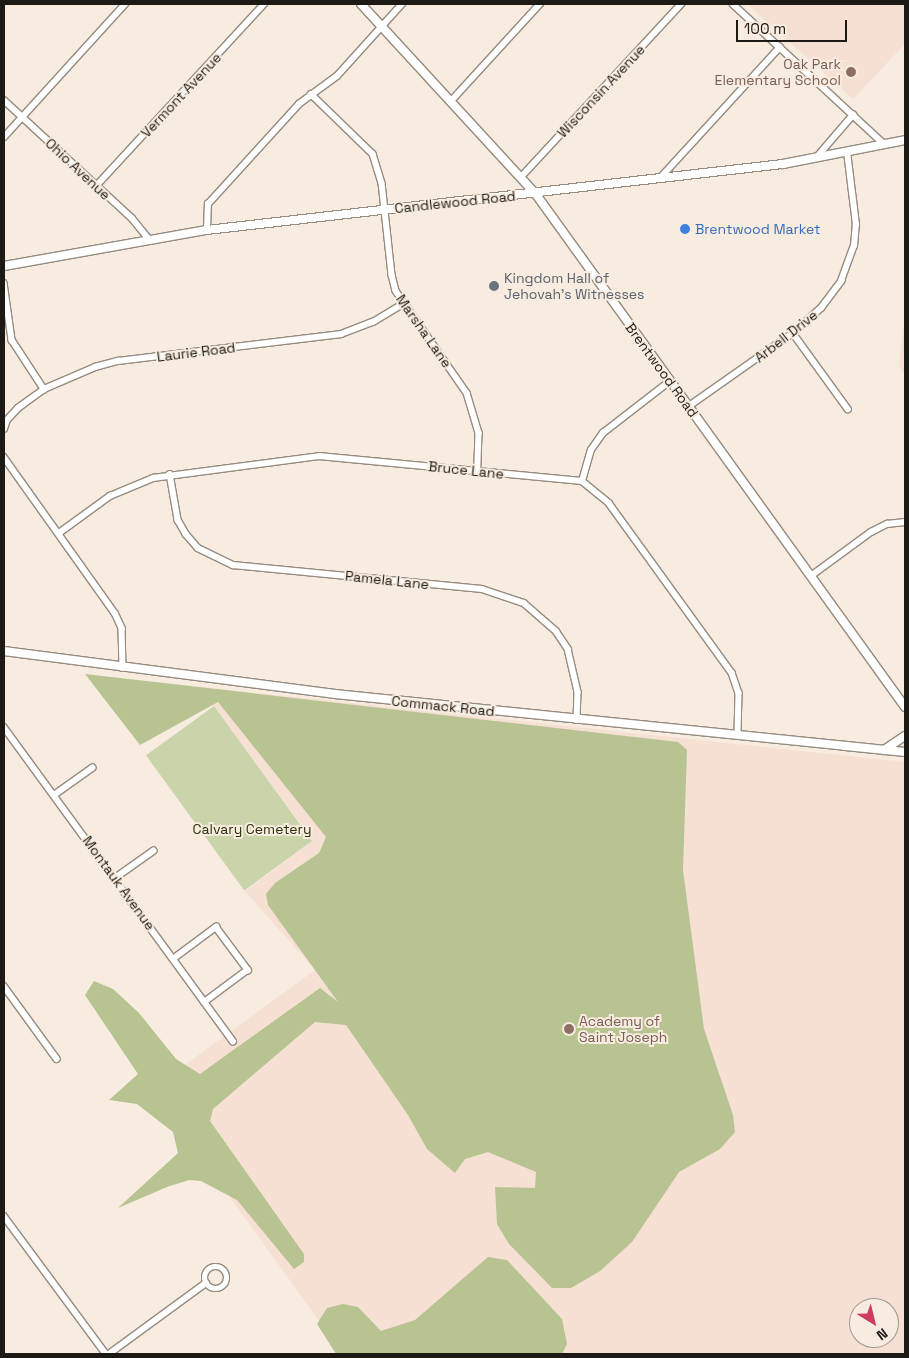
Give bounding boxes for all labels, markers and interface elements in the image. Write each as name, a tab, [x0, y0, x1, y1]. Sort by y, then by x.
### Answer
scale bar	[739, 10, 850, 42]
text: 100 m	[744, 19, 786, 38]
street label: Wisconsin Avenue	[554, 41, 648, 141]
street label: Vermont Avenue	[137, 49, 225, 141]
place label: Oak Park Elementary School	[715, 56, 841, 88]
marker: Oak Park Elementary School	[845, 66, 857, 78]
street label: Ohio Avenue	[42, 135, 114, 203]
street label: Candlewood Road	[394, 187, 516, 217]
place label: Brentwood Market	[695, 221, 820, 237]
marker: Brentwood Market	[679, 223, 691, 235]
place label: Kingdom Hall of Jehovah’s Witnesses	[504, 270, 645, 302]
marker: Kingdom Hall of Jehovah’s Witnesses	[488, 280, 500, 292]
street label: Marsha Lane	[393, 291, 455, 371]
street label: Arbell Drive	[751, 306, 821, 366]
street label: Brentwood Road	[622, 319, 702, 421]
street label: Laurie Road	[156, 339, 236, 365]
street label: Bruce Lane	[427, 458, 505, 482]
street label: Pamela Lane	[344, 567, 430, 593]
street label: Commack Road	[391, 692, 495, 720]
park label: Calvary Cemetery	[193, 821, 311, 837]
street label: Montauk Avenue	[79, 833, 159, 933]
place label: Academy of Saint Joseph	[579, 1013, 667, 1046]
marker: Academy of Saint Joseph	[563, 1023, 575, 1035]
north arrow	[849, 1298, 899, 1348]
text: N	[873, 1324, 891, 1344]

